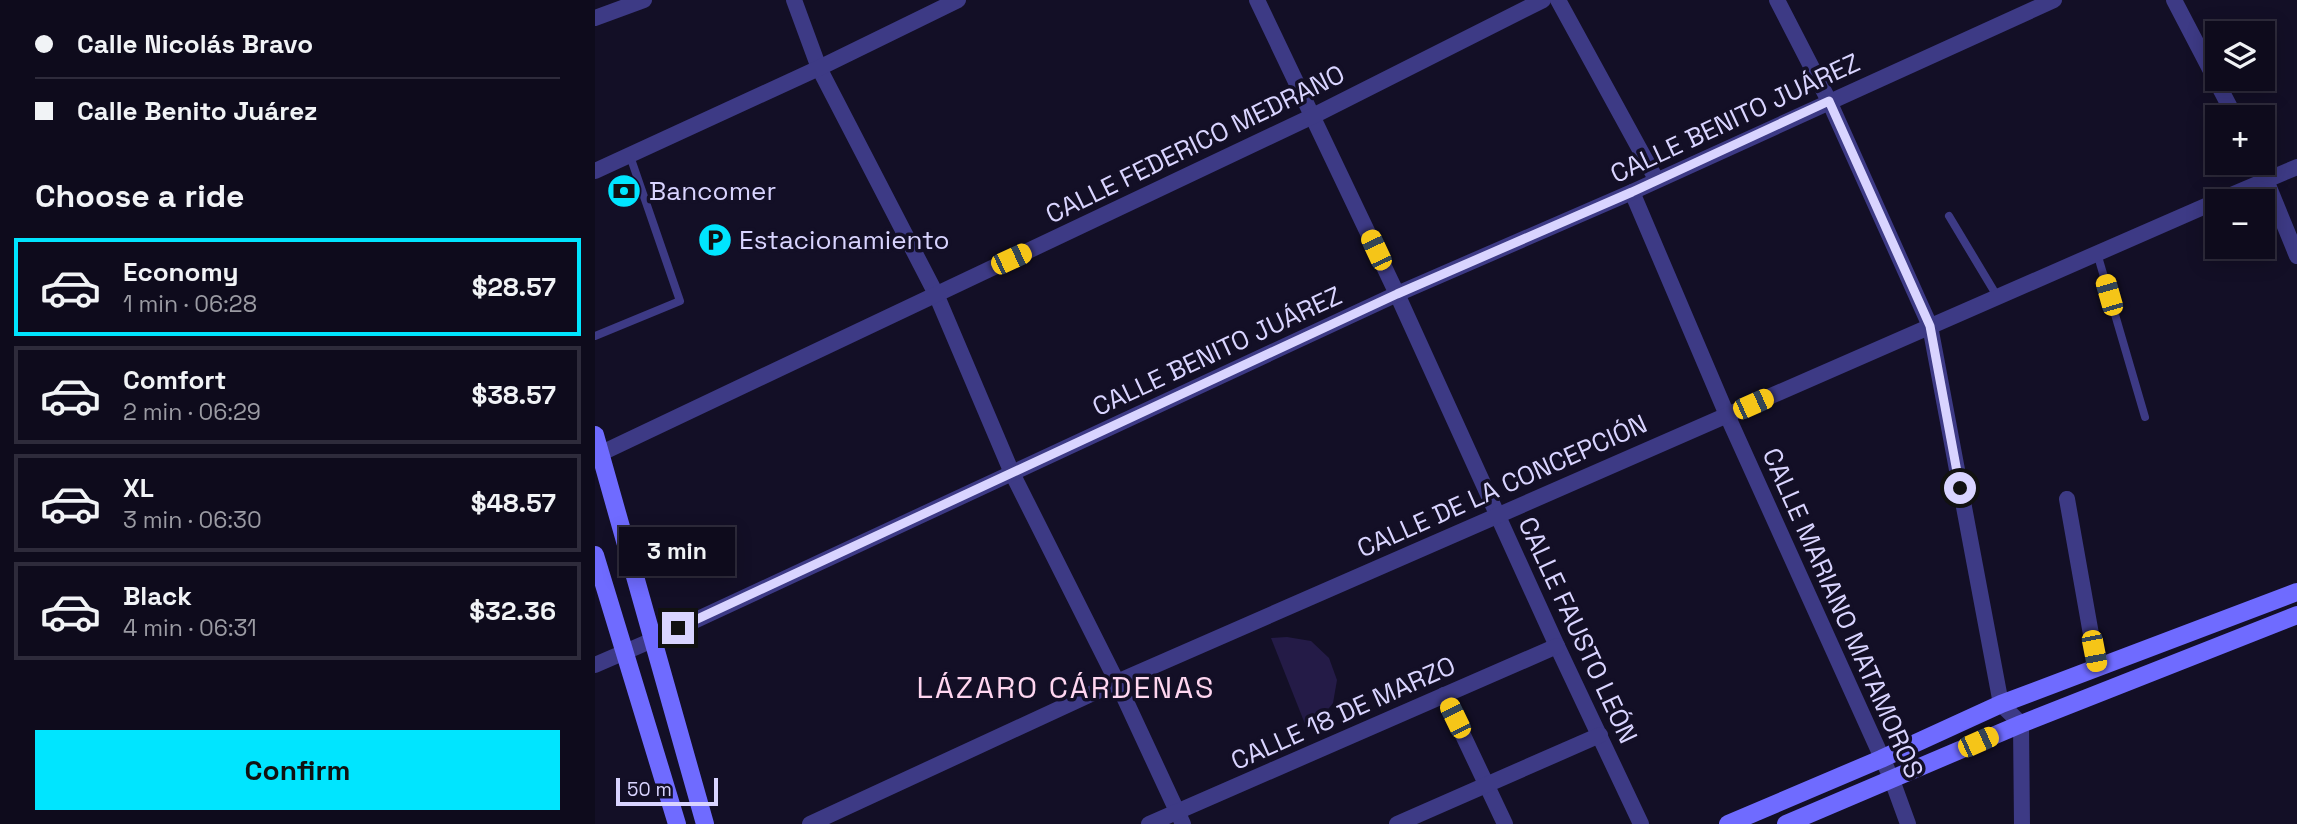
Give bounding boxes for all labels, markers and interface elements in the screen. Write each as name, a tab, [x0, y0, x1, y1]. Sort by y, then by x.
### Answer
map controls	[2205, 21, 2275, 259]
button: layers	[2205, 21, 2275, 91]
text: Calle Nicolás Bravo	[77, 27, 313, 61]
street label: CALLE BENITO JUÁREZ	[1605, 45, 1865, 191]
street label: CALLE FEDERICO MEDRANO	[1040, 57, 1350, 231]
text: Calle Benito Juárez	[77, 94, 317, 128]
button: +	[2205, 105, 2275, 175]
bank icon: Bancomer	[605, 172, 643, 210]
place label: Bancomer	[649, 174, 776, 208]
text: Choose a ride	[35, 176, 245, 216]
button: −	[2205, 189, 2275, 259]
parking icon: Estacionamiento	[696, 221, 734, 259]
place label: Estacionamiento	[739, 223, 950, 257]
car	[1358, 227, 1395, 273]
car	[988, 241, 1035, 277]
text: Economy	[123, 255, 239, 289]
icon: car	[39, 256, 102, 319]
text: $28.57	[472, 270, 556, 304]
car	[2094, 272, 2125, 318]
street label: CALLE BENITO JUÁREZ	[1087, 278, 1347, 424]
text: 1 min · 06:28	[123, 289, 257, 319]
text: Comfort	[123, 363, 226, 397]
icon: car	[39, 364, 102, 427]
text: $38.57	[471, 378, 556, 412]
car	[1730, 386, 1777, 422]
text: 2 min · 06:29	[123, 397, 261, 427]
street label: CALLE DE LA CONCEPCIÓN	[1352, 407, 1652, 565]
street label: CALLE MARIANO MATAMOROS	[1755, 442, 1931, 784]
text: XL	[123, 471, 154, 505]
icon: car	[39, 472, 102, 535]
route start	[1944, 472, 1976, 504]
text: $48.57	[471, 486, 556, 520]
text: 3 min · 06:30	[123, 505, 262, 535]
street label: CALLE FAUSTO LEÓN	[1511, 511, 1645, 749]
callout: 3 min	[620, 526, 736, 576]
text: 3 min	[647, 536, 707, 566]
text: Black	[123, 579, 192, 613]
icon: car	[39, 580, 102, 643]
text: $32.36	[469, 594, 556, 628]
route end	[662, 612, 694, 644]
text: 4 min · 06:31	[123, 613, 257, 643]
car	[2080, 628, 2109, 674]
street label: CALLE 18 DE MARZO	[1225, 648, 1461, 778]
district label: LÁZARO CÁRDENAS	[917, 668, 1216, 707]
car	[1437, 695, 1474, 741]
car	[1955, 724, 2002, 760]
button: Confirm	[35, 730, 560, 810]
scale bar	[616, 775, 717, 807]
text: 50 m	[627, 777, 672, 802]

